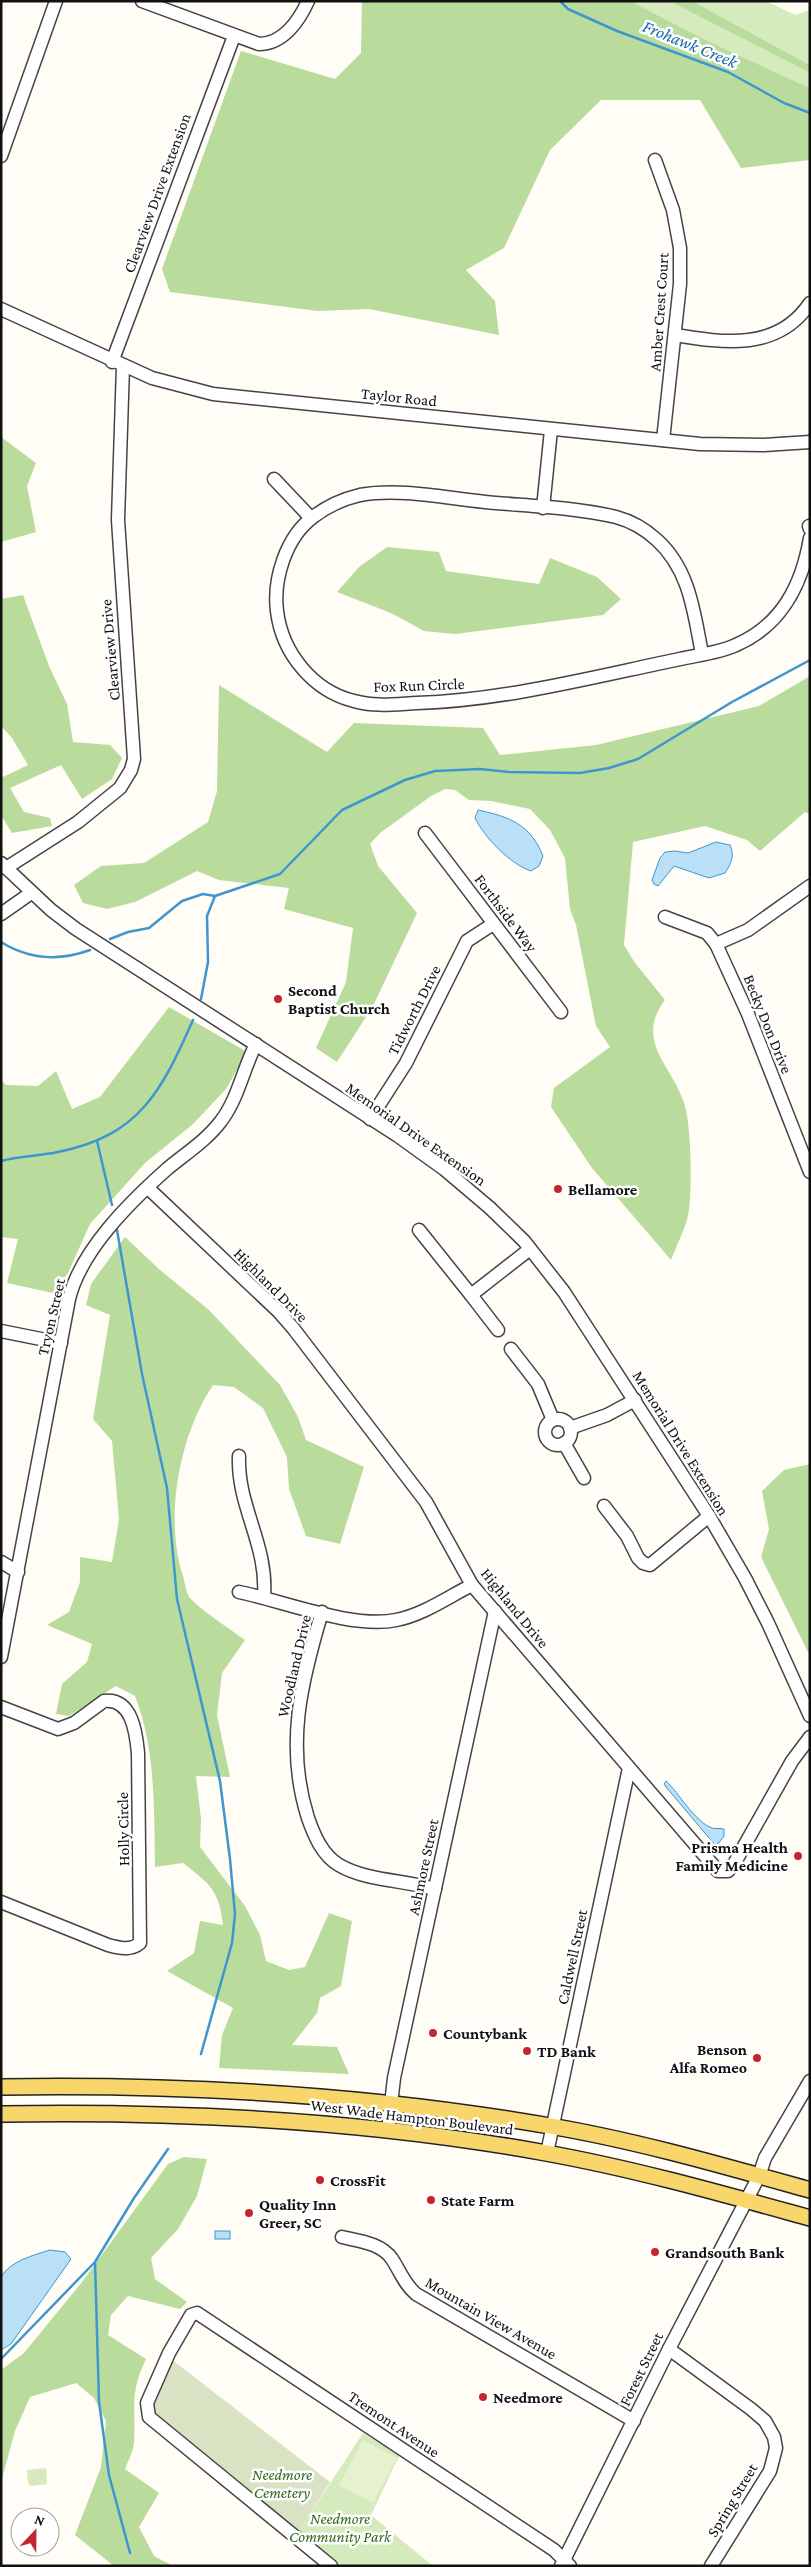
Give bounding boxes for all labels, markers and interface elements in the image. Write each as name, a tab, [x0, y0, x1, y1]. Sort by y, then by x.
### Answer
water label: Frohawk Creek	[640, 16, 741, 72]
street label: Clearview Drive Extension	[120, 111, 194, 275]
street label: Amber Crest Court	[646, 251, 672, 372]
street label: Taylor Road	[360, 385, 438, 410]
street label: Clearview Drive	[97, 598, 123, 702]
street label: Fox Run Circle	[373, 675, 465, 695]
street label: Forthside Way	[471, 871, 541, 956]
street label: Tidworth Drive	[384, 962, 444, 1058]
street label: Becky Don Drive	[740, 972, 796, 1076]
place label: Second Baptist Church	[288, 982, 390, 1017]
marker: Second Baptist Church	[272, 993, 284, 1005]
street label: Memorial Drive Extension	[343, 1079, 490, 1189]
place label: Bellamore	[568, 1181, 638, 1198]
marker: Bellamore	[552, 1183, 564, 1195]
street label: Highland Drive	[230, 1245, 311, 1326]
street label: Tryon Street	[34, 1276, 69, 1357]
street label: Memorial Drive Extension	[630, 1368, 733, 1519]
street label: Highland Drive	[477, 1565, 552, 1652]
street label: Woodland Drive	[274, 1613, 314, 1719]
street label: Holly Circle	[114, 1792, 133, 1866]
street label: Ashmore Street	[405, 1817, 442, 1917]
place label: Prisma Health Family Medicine	[675, 1839, 789, 1874]
marker: Prisma Health Family Medicine	[792, 1850, 804, 1862]
street label: Caldwell Street	[554, 1907, 591, 2006]
place label: Countybank	[443, 2025, 527, 2042]
marker: Countybank	[427, 2027, 439, 2039]
place label: Benson Alfa Romeo	[669, 2041, 747, 2076]
place label: TD Bank	[537, 2043, 596, 2060]
marker: TD Bank	[521, 2045, 533, 2057]
marker: Benson Alfa Romeo	[751, 2052, 763, 2064]
street label: West Wade Hampton Boulevard	[310, 2096, 515, 2139]
place label: CrossFit	[330, 2172, 386, 2189]
marker: CrossFit	[314, 2174, 326, 2186]
place label: State Farm	[441, 2192, 515, 2209]
marker: State Farm	[425, 2194, 437, 2206]
place label: Quality Inn Greer, SC	[259, 2196, 336, 2231]
marker: Quality Inn Greer, SC	[243, 2207, 255, 2219]
place label: Grandsouth Bank	[665, 2244, 784, 2261]
marker: Grandsouth Bank	[649, 2246, 661, 2258]
street label: Mountain View Avenue	[422, 2273, 560, 2363]
street label: Forest Street	[616, 2329, 666, 2409]
street label: Tremont Avenue	[345, 2387, 443, 2461]
place label: Needmore	[493, 2389, 563, 2406]
marker: Needmore	[477, 2391, 489, 2403]
street label: Spring Street	[703, 2460, 762, 2540]
park label: Needmore Cemetery	[252, 2466, 312, 2502]
north arrow	[10, 2507, 60, 2557]
park label: Needmore Community Park	[289, 2510, 392, 2546]
text: N	[32, 2511, 48, 2529]

